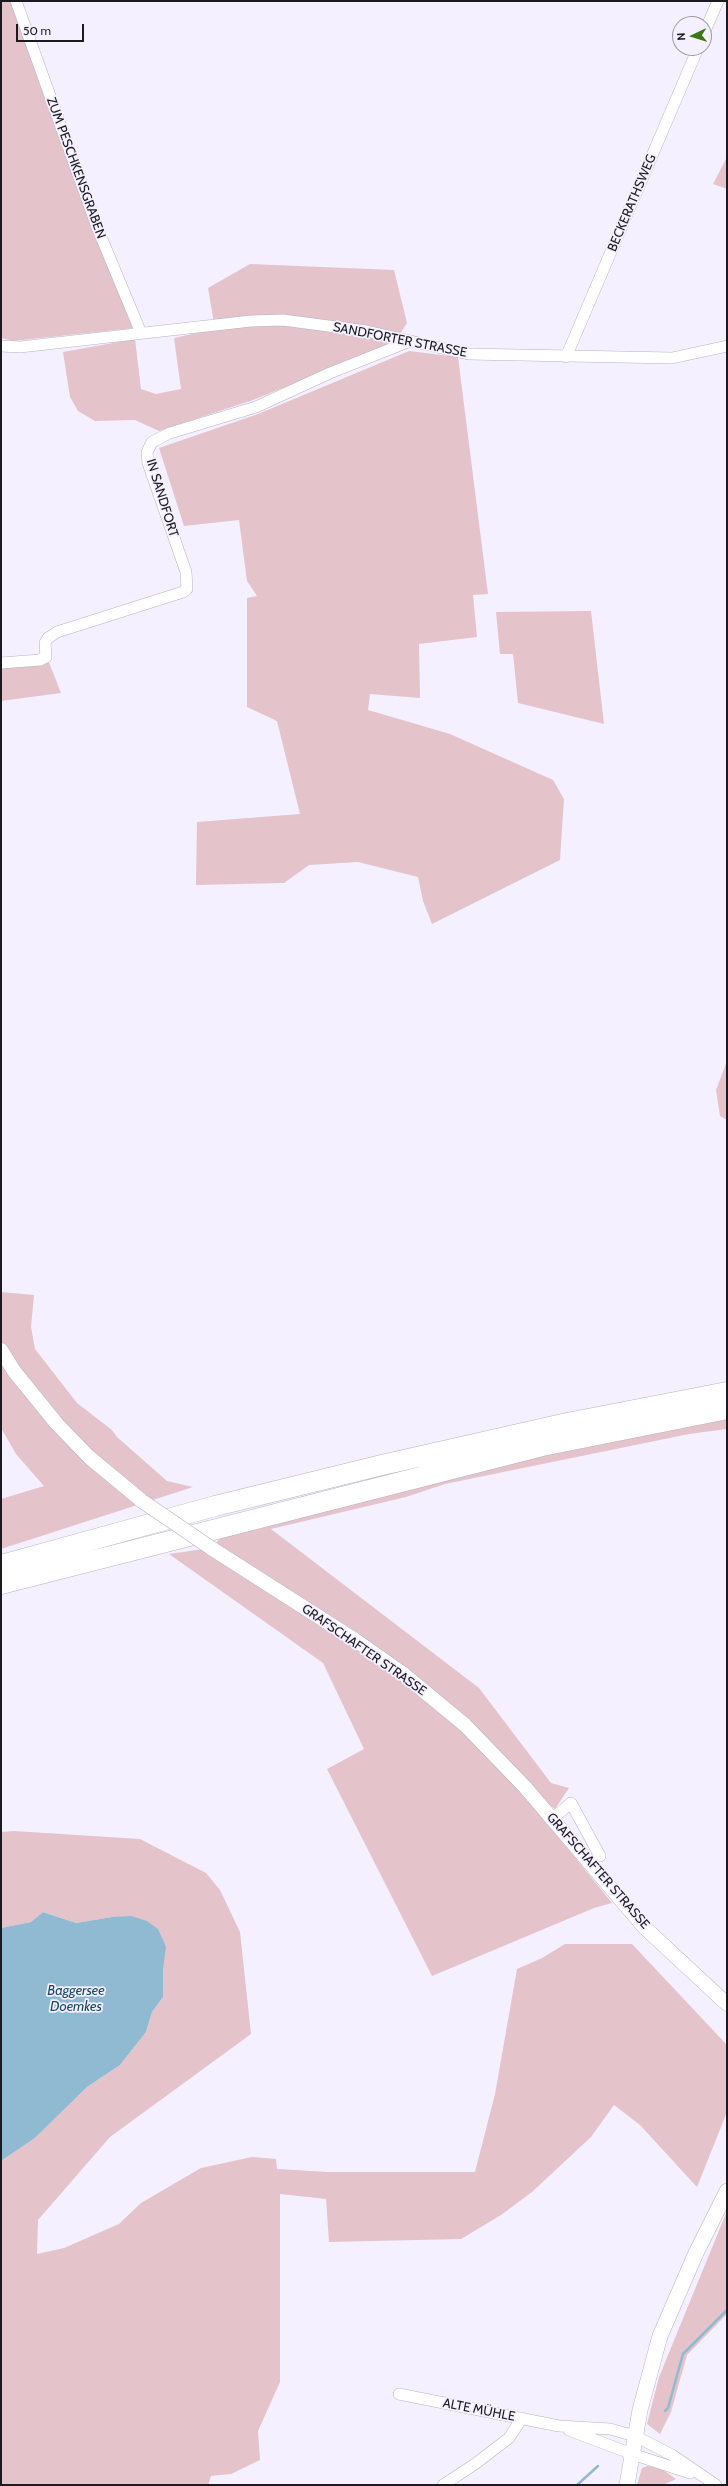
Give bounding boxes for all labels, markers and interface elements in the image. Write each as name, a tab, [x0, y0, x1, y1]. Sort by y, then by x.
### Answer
scale bar	[18, 16, 86, 42]
north arrow	[672, 16, 712, 56]
text: 50 m	[23, 23, 51, 38]
text: N	[674, 32, 688, 41]
street label: ZUM PESCHKENSGRABEN	[43, 95, 109, 241]
street label: BECKERATHSWEG	[604, 152, 660, 254]
street label: SANDFORTER STRASSE	[332, 319, 468, 361]
street label: IN SANDFORT	[143, 457, 181, 539]
street label: GRAFSCHAFTER STRASSE	[299, 1601, 429, 1699]
street label: GRAFSCHAFTER STRASSE	[543, 1810, 653, 1932]
water label: Baggersee Doemkes	[47, 1983, 105, 2016]
street label: ALTE MÜHLE	[441, 2395, 517, 2425]

